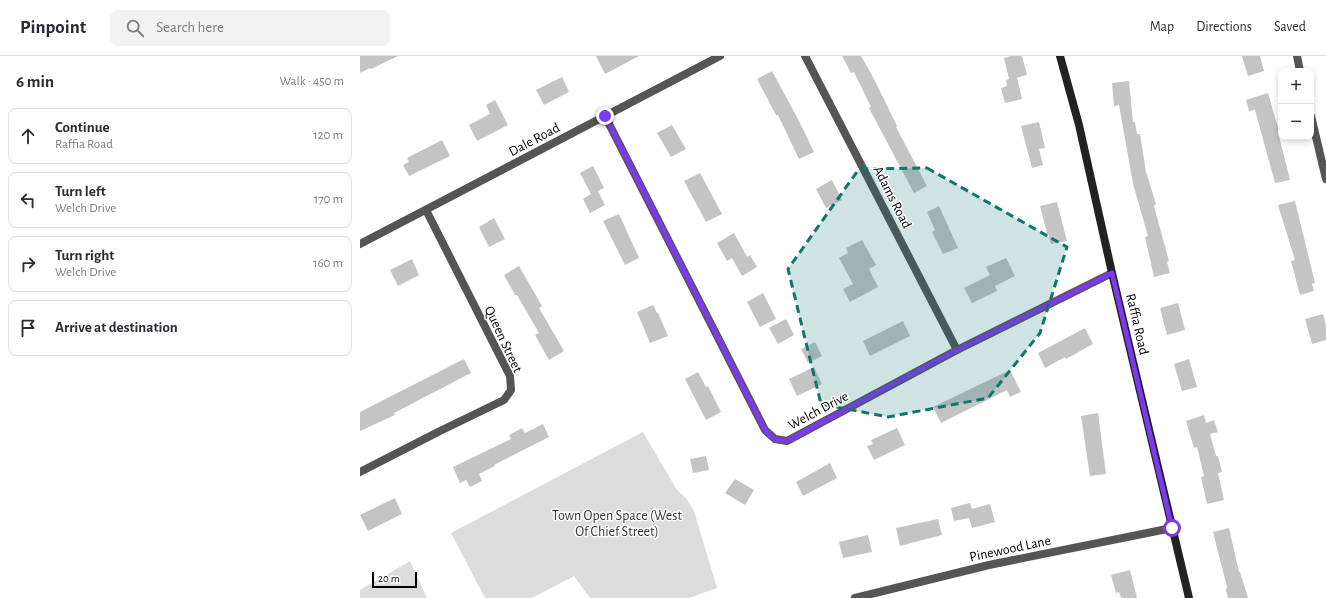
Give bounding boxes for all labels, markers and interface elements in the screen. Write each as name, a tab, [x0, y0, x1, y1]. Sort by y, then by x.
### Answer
search box	[110, 10, 390, 46]
icon: search	[124, 17, 146, 39]
text: Pinpoint	[20, 18, 86, 37]
text: Search here	[156, 20, 224, 35]
text: Map	[1150, 20, 1174, 34]
text: Directions	[1196, 20, 1252, 34]
text: Saved	[1274, 20, 1306, 34]
map controls	[1278, 68, 1314, 140]
button: +	[1278, 68, 1314, 104]
text: 6 min	[16, 73, 54, 90]
text: Walk · 450 m	[280, 75, 344, 88]
button: −	[1278, 104, 1314, 140]
route end	[596, 107, 614, 125]
text: Continue	[55, 120, 110, 135]
street label: Dale Road	[507, 121, 562, 159]
icon: ahead	[17, 125, 39, 147]
text: 120 m	[313, 129, 343, 142]
text: Raffia Road	[55, 138, 113, 151]
street label: Adams Road	[870, 164, 914, 231]
text: Turn left	[55, 184, 106, 199]
icon: left	[17, 189, 39, 211]
text: 170 m	[314, 193, 343, 206]
text: Welch Drive	[55, 202, 116, 215]
text: Turn right	[55, 248, 114, 263]
icon: right	[17, 253, 39, 275]
text: 160 m	[313, 257, 343, 270]
text: Welch Drive	[55, 266, 116, 279]
street label: Raffia Road	[1123, 292, 1151, 356]
street label: Queen Street	[482, 304, 525, 375]
icon: arrive	[17, 317, 39, 339]
text: Arrive at destination	[55, 320, 178, 335]
street label: Welch Drive	[786, 389, 851, 433]
park label: Town Open Space (West Of Chief Street)	[552, 509, 683, 539]
route start	[1163, 519, 1181, 537]
street label: Pinewood Lane	[968, 534, 1052, 564]
scale bar	[372, 570, 417, 589]
text: 20 m	[378, 573, 399, 584]

